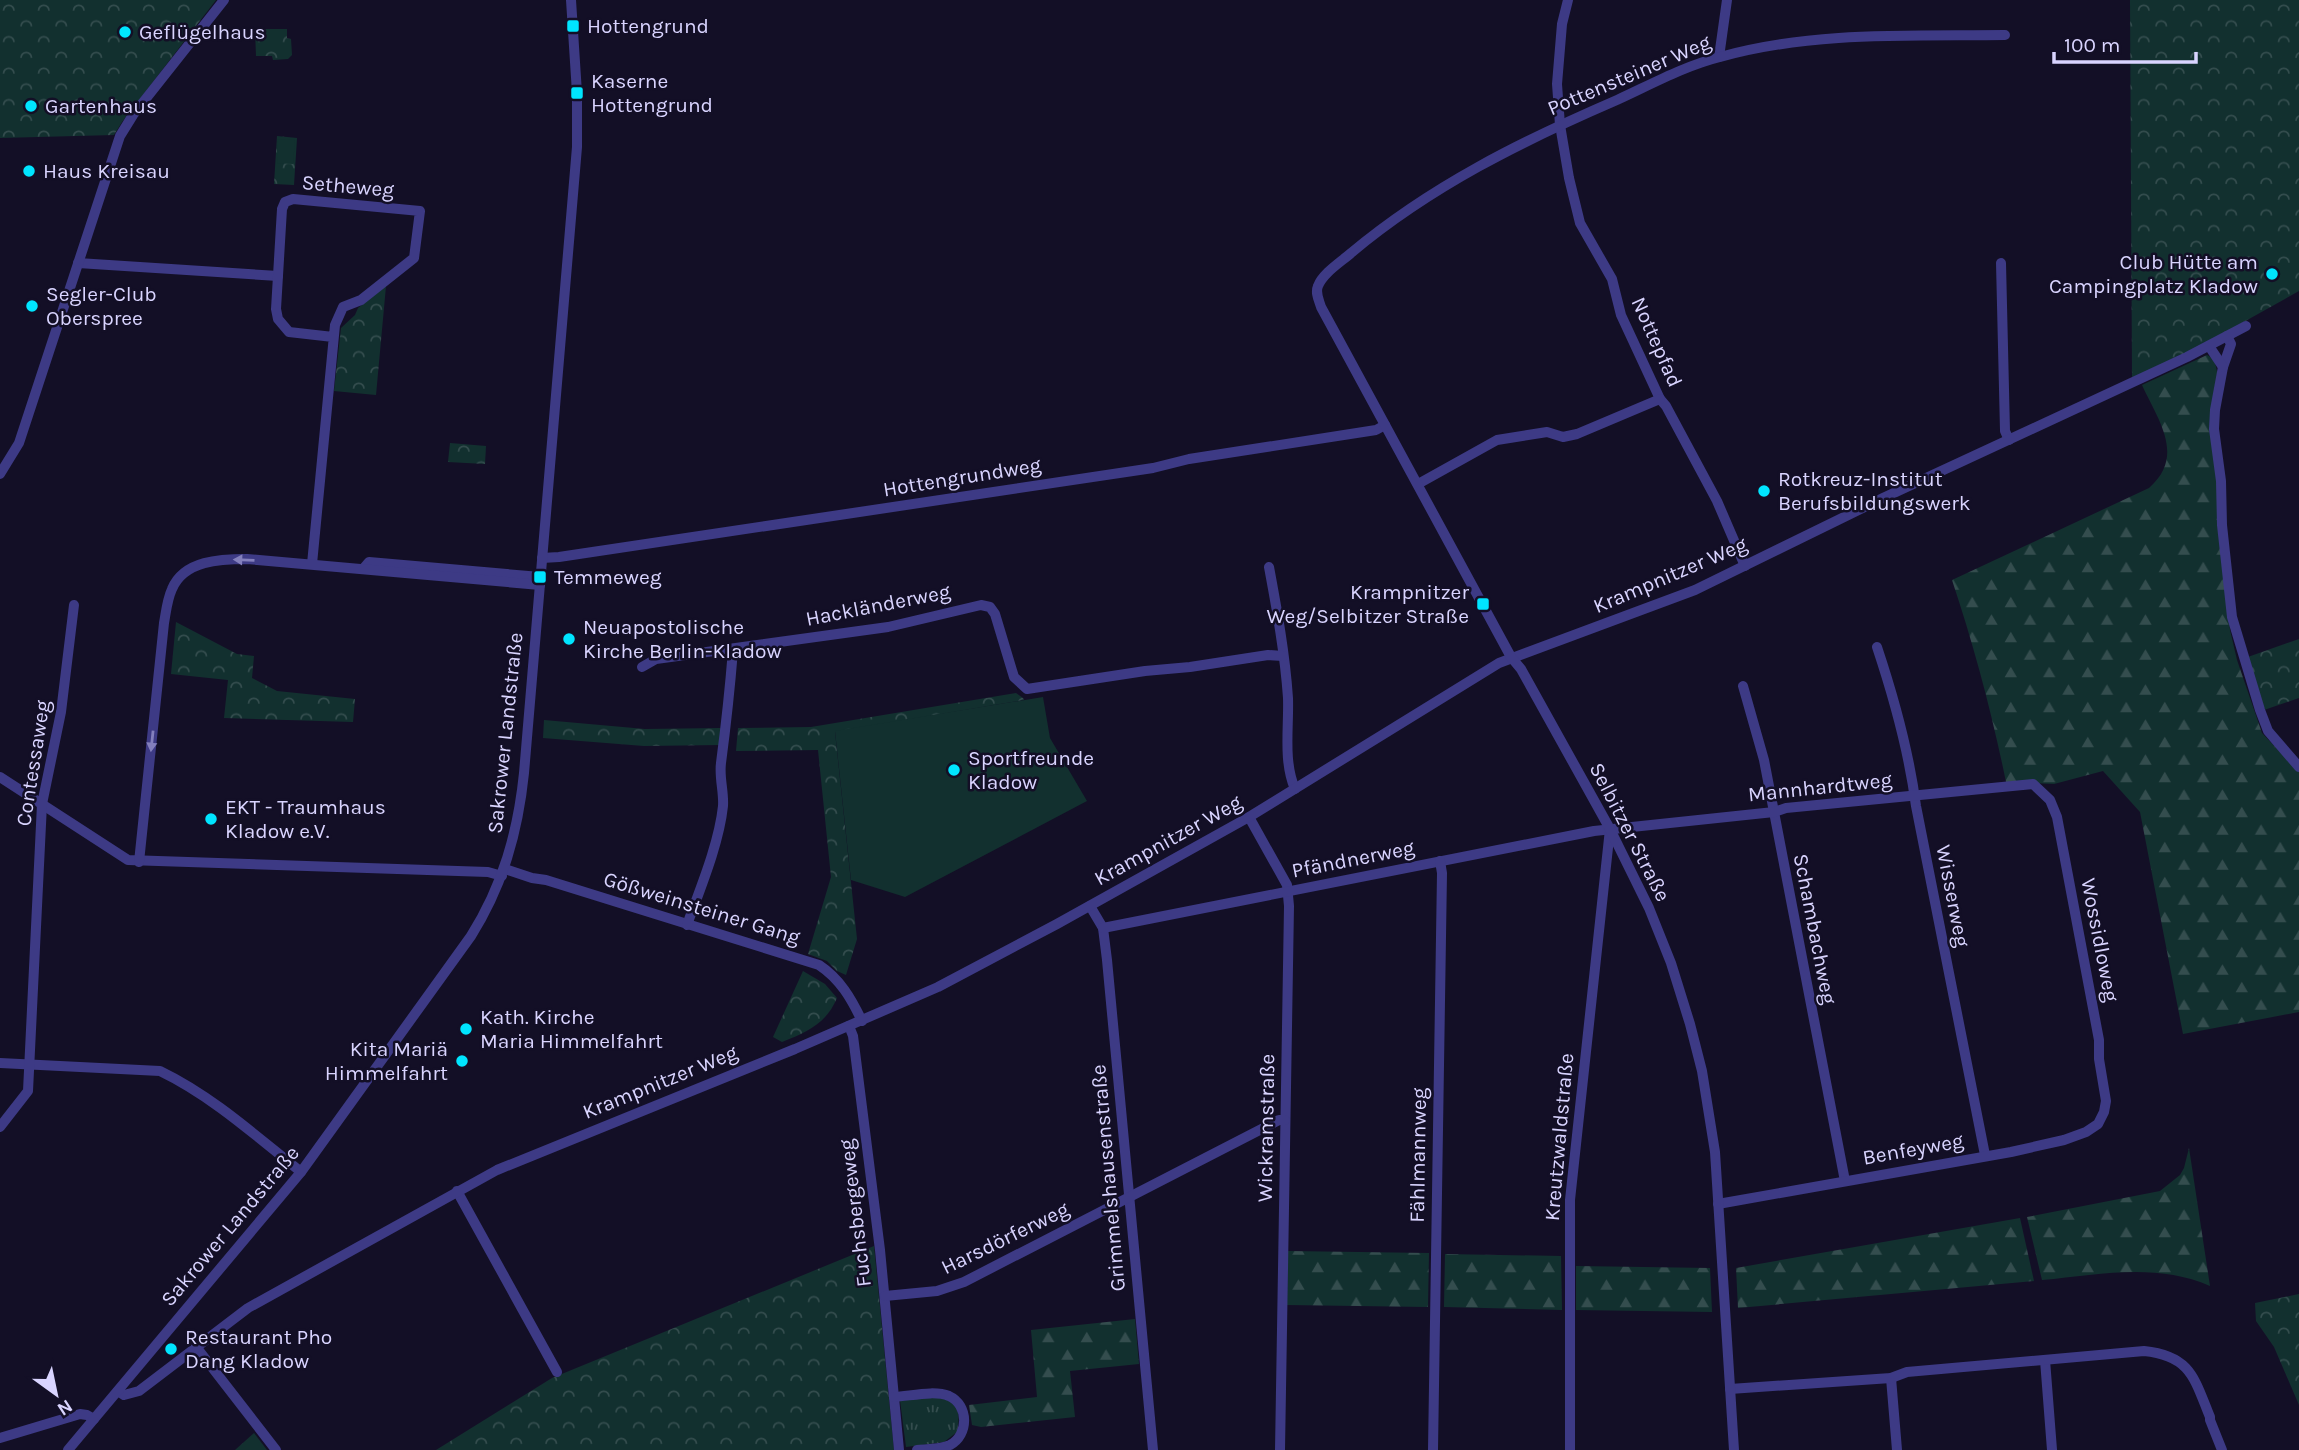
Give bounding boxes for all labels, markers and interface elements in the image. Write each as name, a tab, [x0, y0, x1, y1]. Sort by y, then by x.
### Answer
place label: Hottengrund	[587, 14, 709, 38]
marker: Hottengrund	[565, 18, 581, 34]
place label: Geflügelhaus	[139, 20, 266, 44]
scale bar	[2054, 21, 2196, 65]
marker: Geflügelhaus	[117, 24, 133, 40]
street label: Pottensteiner Weg	[1544, 30, 1714, 120]
text: 100 m	[2064, 33, 2121, 57]
place label: Kaserne Hottengrund	[591, 69, 713, 117]
marker: Kaserne Hottengrund	[569, 85, 585, 101]
place label: Gartenhaus	[45, 94, 157, 118]
marker: Gartenhaus	[23, 98, 39, 114]
place label: Haus Kreisau	[43, 159, 170, 183]
marker: Haus Kreisau	[21, 163, 37, 179]
street label: Setheweg	[301, 170, 395, 202]
place label: Club Hütte am Campingplatz Kladow	[2049, 250, 2258, 298]
marker: Club Hütte am Campingplatz Kladow	[2264, 266, 2280, 282]
place label: Segler-Club Oberspree	[46, 282, 157, 330]
street label: Nottepfad	[1627, 293, 1687, 391]
marker: Segler-Club Oberspree	[24, 298, 40, 314]
street label: Hottengrundweg	[881, 453, 1043, 501]
place label: Rotkreuz-Institut Berufsbildungswerk	[1778, 467, 1971, 515]
marker: Rotkreuz-Institut Berufsbildungswerk	[1756, 483, 1772, 499]
street label: Krampnitzer Weg	[1589, 532, 1751, 618]
one-way arrow	[233, 554, 255, 565]
place label: Temmeweg	[554, 565, 662, 589]
marker: Temmeweg	[532, 569, 548, 585]
street label: Hackländerweg	[804, 579, 953, 631]
place label: Krampnitzer Weg/Selbitzer Straße	[1267, 580, 1469, 628]
marker: Krampnitzer Weg/Selbitzer Straße	[1475, 596, 1491, 612]
place label: Neuapostolische Kirche Berlin-Kladow	[583, 615, 782, 663]
street label: Sakrower Landstraße	[483, 631, 527, 835]
marker: Neuapostolische Kirche Berlin-Kladow	[561, 631, 577, 647]
street label: Contessaweg	[11, 698, 55, 828]
one-way arrow	[146, 730, 157, 752]
place label: Sportfreunde Kladow	[968, 746, 1094, 794]
street label: Selbitzer Straße	[1585, 759, 1675, 905]
marker: Sportfreunde Kladow	[946, 762, 962, 778]
street label: Mannhardtweg	[1747, 767, 1893, 806]
street label: Krampnitzer Weg	[1090, 790, 1246, 890]
place label: EKT - Traumhaus Kladow e.V.	[225, 795, 386, 843]
marker: EKT - Traumhaus Kladow e.V.	[203, 811, 219, 827]
street label: Pfändnerweg	[1290, 835, 1416, 883]
street label: Wisserweg	[1931, 843, 1975, 949]
street label: Schambachweg	[1789, 852, 1841, 1006]
street label: Gößweinsteiner Gang	[601, 867, 803, 949]
street label: Wossidloweg	[2076, 876, 2124, 1004]
place label: Kath. Kirche Maria Himmelfahrt	[480, 1005, 663, 1053]
marker: Kath. Kirche Maria Himmelfahrt	[458, 1021, 474, 1037]
place label: Kita Mariä Himmelfahrt	[325, 1037, 448, 1085]
street label: Krampnitzer Weg	[579, 1040, 741, 1124]
street label: Kreutzwaldstraße	[1540, 1052, 1578, 1222]
marker: Kita Mariä Himmelfahrt	[454, 1053, 470, 1069]
street label: Wickramstraße	[1253, 1054, 1279, 1202]
street label: Grimmelshausenstraße	[1086, 1064, 1130, 1292]
street label: Fählmannweg	[1405, 1087, 1431, 1223]
street label: Benfeyweg	[1861, 1128, 1966, 1170]
street label: Fuchsbergeweg	[834, 1138, 876, 1288]
street label: Sakrower Landstraße	[156, 1141, 304, 1311]
street label: Harsdörferweg	[937, 1197, 1073, 1279]
place label: Restaurant Pho Dang Kladow	[185, 1325, 332, 1373]
marker: Restaurant Pho Dang Kladow	[163, 1341, 179, 1357]
north arrow	[21, 1359, 91, 1429]
text: N	[53, 1394, 76, 1420]

